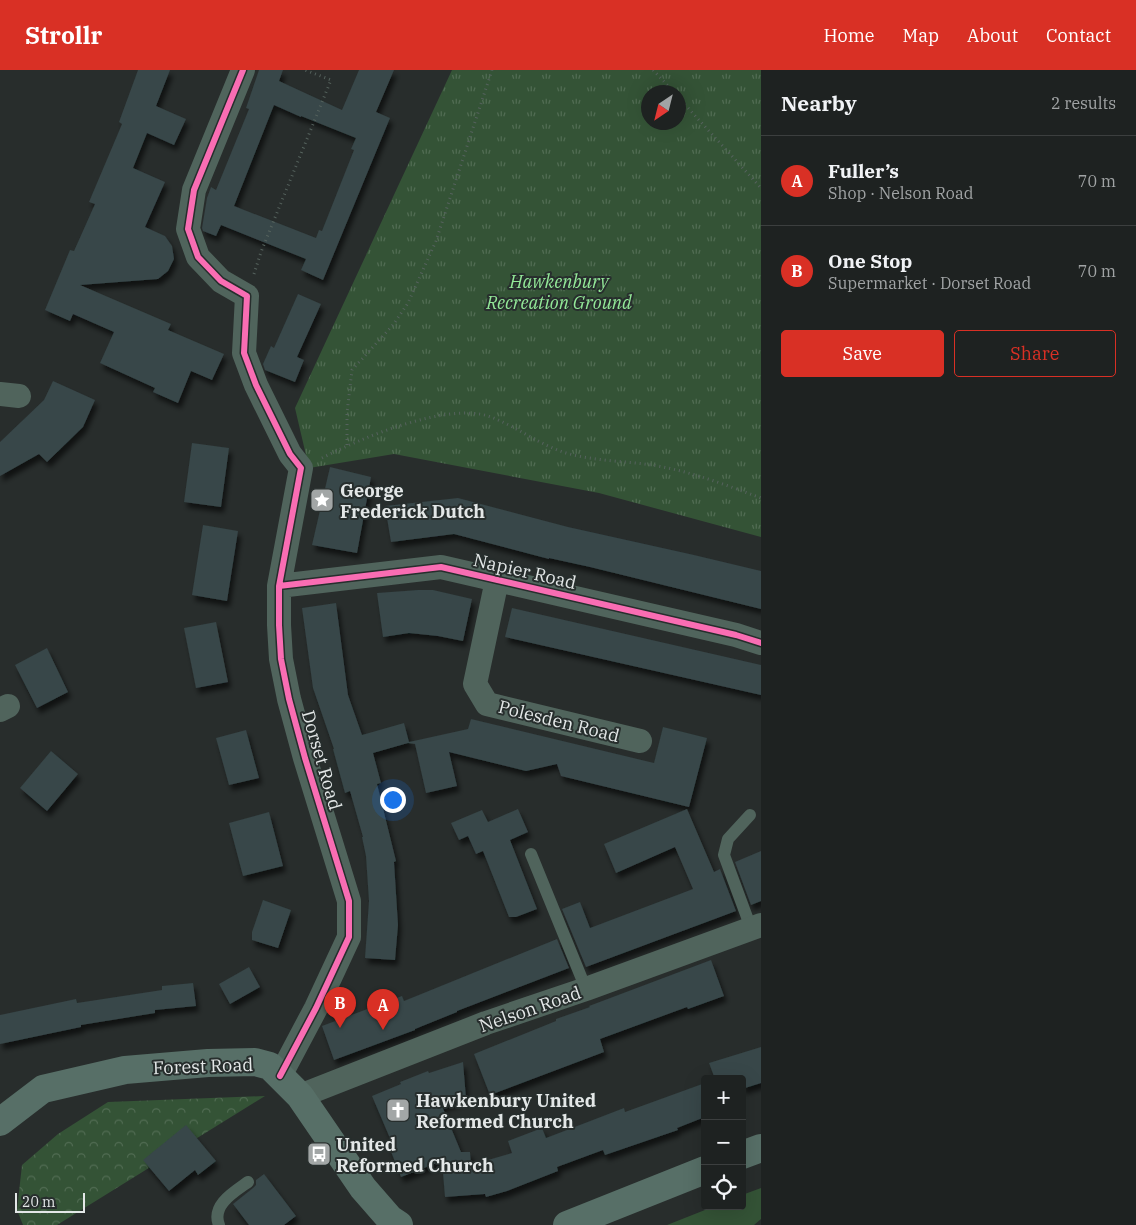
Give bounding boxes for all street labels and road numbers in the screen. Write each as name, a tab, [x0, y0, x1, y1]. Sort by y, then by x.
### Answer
street label: Napier Road	[471, 548, 579, 594]
street label: Polesden Road	[496, 695, 622, 747]
street label: Dorset Road	[297, 707, 347, 813]
street label: Nelson Road	[476, 981, 584, 1037]
street label: Forest Road	[152, 1053, 254, 1079]

